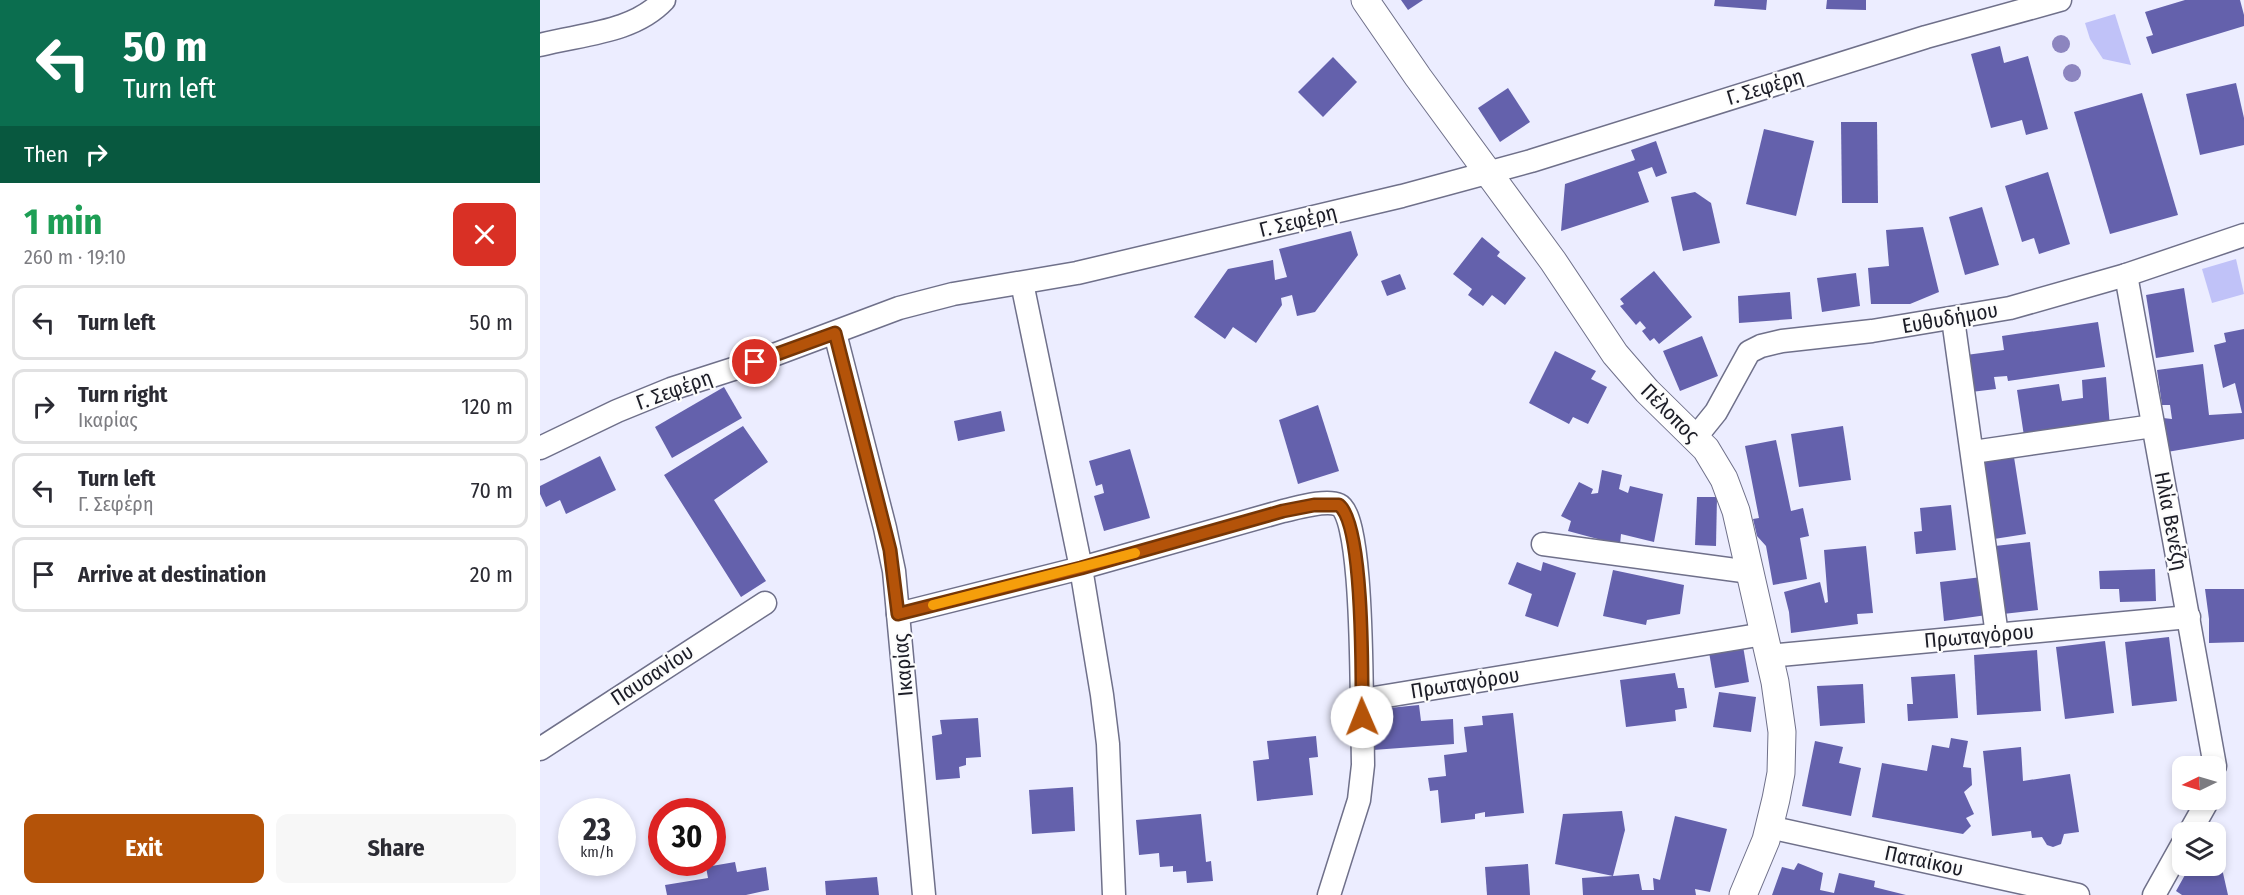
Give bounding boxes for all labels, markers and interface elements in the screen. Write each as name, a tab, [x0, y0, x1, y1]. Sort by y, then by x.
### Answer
text: 50 m	[123, 22, 207, 72]
icon: left	[24, 24, 102, 102]
street label: Γ. Σεφέρη	[1723, 63, 1807, 111]
text: Turn left	[123, 73, 216, 105]
icon: right	[80, 138, 113, 171]
text: Then	[24, 141, 68, 168]
street label: Γ. Σεφέρη	[1256, 199, 1340, 243]
text: 1 min	[24, 200, 102, 244]
button: close	[453, 203, 516, 266]
text: 260 m · 19:10	[24, 245, 126, 269]
street label: Ευθυδήμου	[1900, 297, 2000, 339]
icon: left	[27, 306, 60, 339]
text: Turn left	[78, 309, 156, 336]
text: 50 m	[469, 309, 513, 336]
pin	[729, 336, 780, 387]
icon: arrive	[738, 345, 771, 378]
street label: Γ. Σεφέρη	[632, 364, 716, 416]
street label: Πέλοπος	[1635, 378, 1705, 448]
text: Turn right	[78, 381, 167, 408]
icon: right	[27, 390, 60, 423]
text: 120 m	[461, 393, 513, 420]
text: Ικαρίας	[78, 408, 138, 432]
text: Turn left	[78, 465, 156, 492]
street label: Ηλία Βενέζη	[2149, 469, 2193, 573]
icon: left	[27, 474, 60, 507]
text: 70 m	[471, 477, 513, 504]
text: Γ. Σεφέρη	[78, 492, 153, 516]
icon: arrive	[27, 558, 60, 591]
text: Arrive at destination	[78, 561, 266, 588]
text: 20 m	[470, 561, 513, 588]
street label: Πρωταγόρου	[1923, 618, 2035, 654]
street label: Ικαρίας	[887, 632, 919, 697]
street label: Παυσανίου	[606, 639, 698, 711]
street label: Πρωταγόρου	[1409, 662, 1521, 704]
position arrow	[1330, 685, 1394, 749]
north arrow	[2172, 756, 2226, 810]
map controls	[2172, 756, 2226, 876]
speed limit sign: 30	[648, 798, 726, 876]
text: 23	[583, 812, 611, 848]
button: Exit	[24, 814, 264, 883]
button: Share	[276, 814, 516, 883]
button: layers	[2172, 822, 2226, 876]
street label: Παταίκου	[1882, 840, 1966, 882]
text: km/h	[580, 843, 614, 861]

